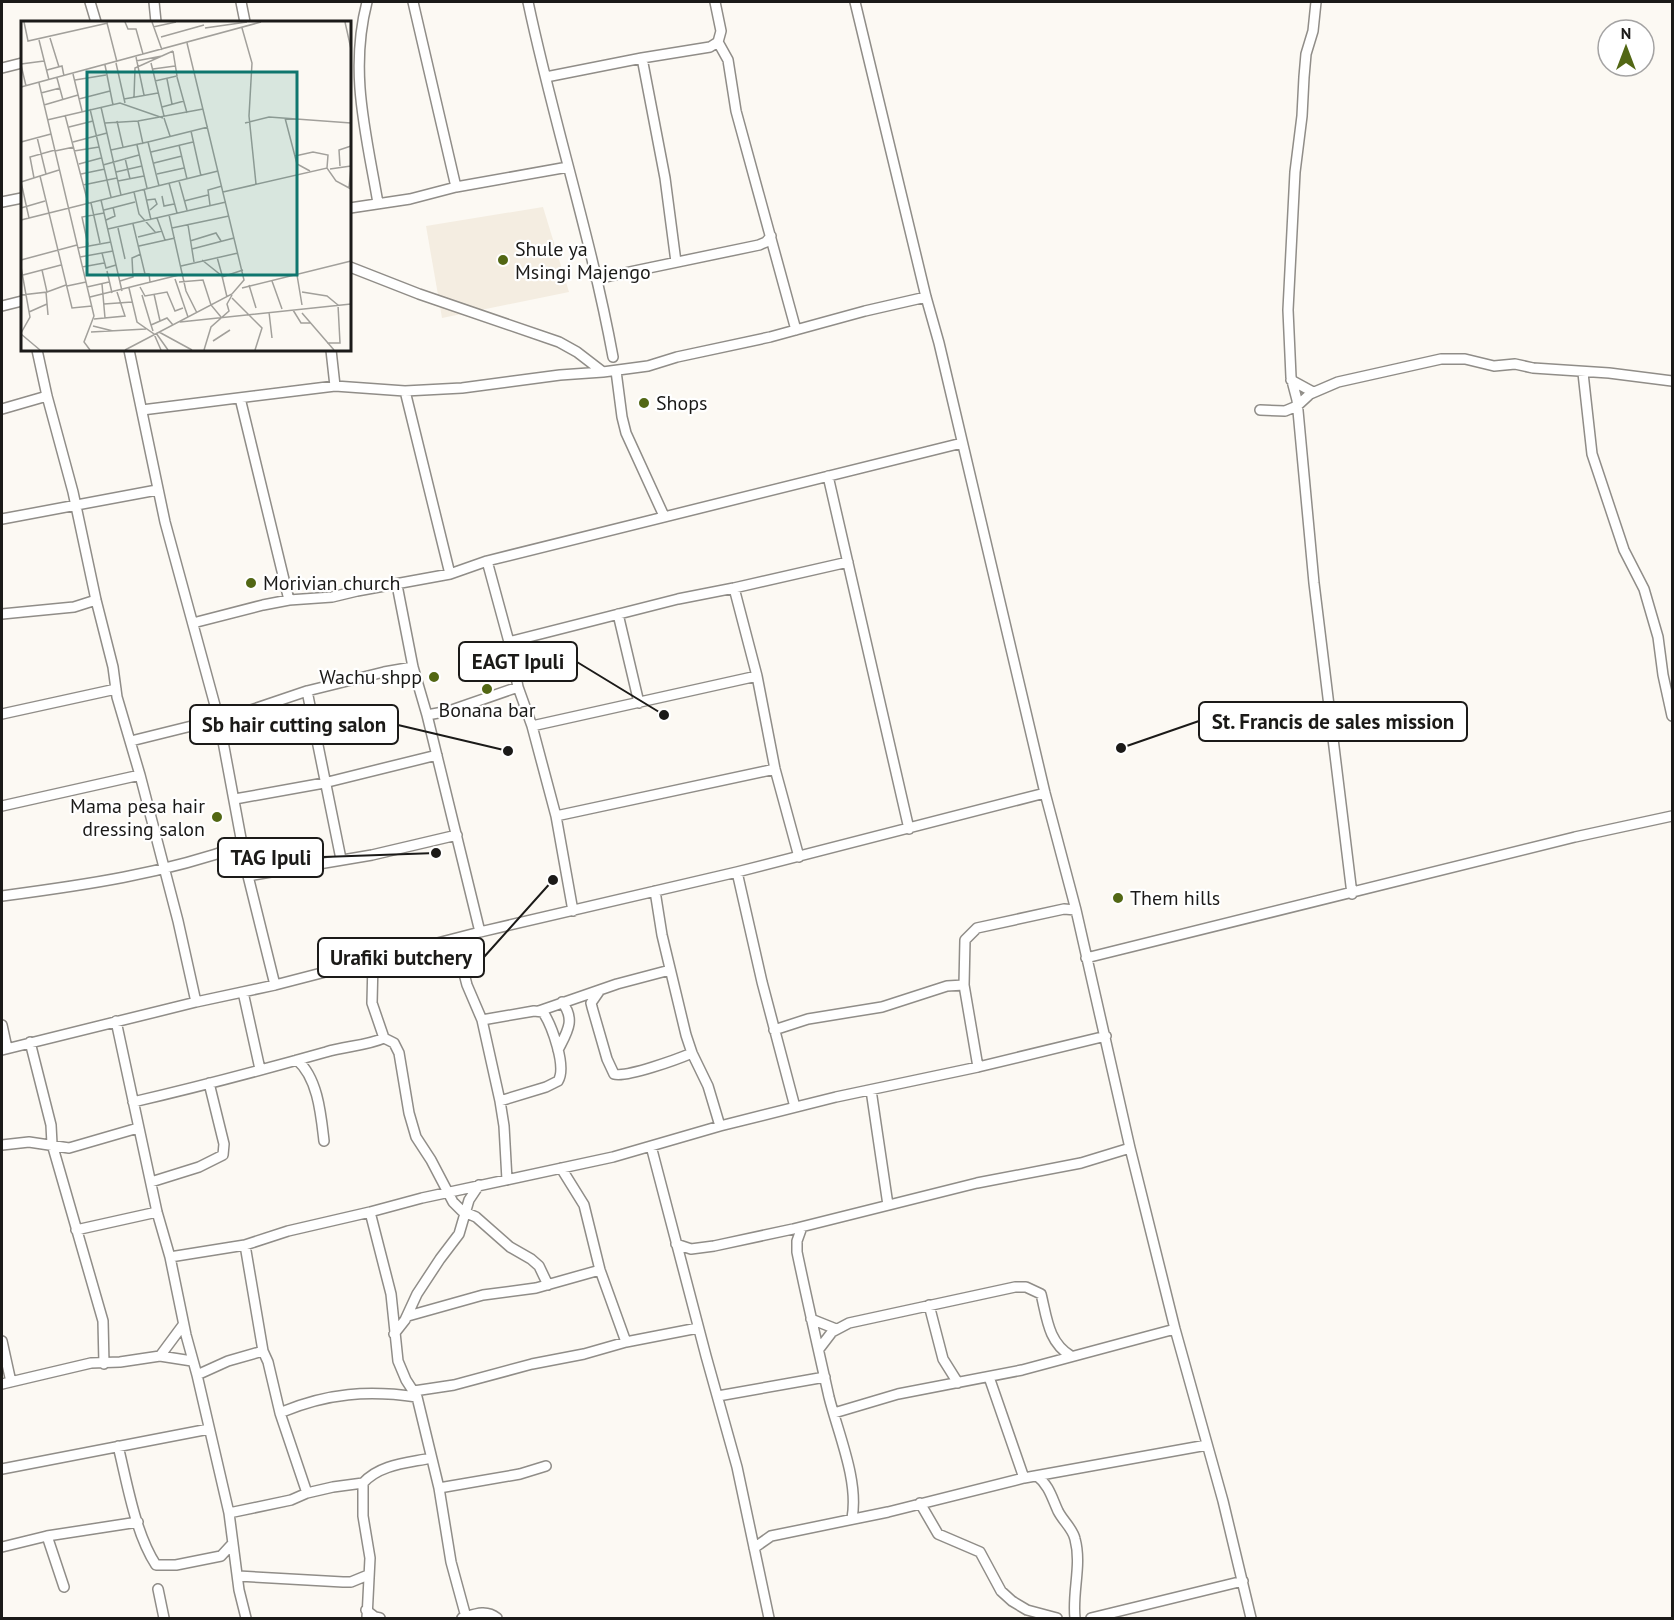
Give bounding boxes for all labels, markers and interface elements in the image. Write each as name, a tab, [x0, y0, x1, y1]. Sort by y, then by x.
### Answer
north arrow	[1596, 18, 1656, 78]
inset map	[21, 21, 351, 351]
text: N	[1621, 23, 1631, 43]
place label: Shule ya Msingi Majengo	[515, 236, 651, 285]
marker: Shule ya Msingi Majengo	[496, 253, 510, 267]
place label: Shops	[656, 390, 708, 416]
marker: Shops	[637, 396, 651, 410]
place label: Morivian church	[263, 570, 400, 596]
marker: Morivian church	[244, 576, 258, 590]
callout: EAGT Ipuli	[459, 642, 577, 681]
text: EAGT Ipuli	[472, 648, 564, 675]
place label: Wachu shpp	[319, 664, 422, 690]
marker: Wachu shpp	[427, 670, 441, 684]
marker: Bonana bar	[480, 682, 494, 696]
place label: Bonana bar	[439, 697, 536, 723]
callout: St. Francis de sales mission	[1199, 702, 1467, 741]
callout: Sb hair cutting salon	[190, 705, 398, 744]
text: St. Francis de sales mission	[1212, 708, 1454, 735]
text: Sb hair cutting salon	[202, 711, 386, 738]
place label: Mama pesa hair dressing salon	[70, 793, 205, 842]
marker: Mama pesa hair dressing salon	[210, 810, 224, 824]
callout: TAG Ipuli	[218, 838, 323, 877]
text: TAG Ipuli	[231, 844, 311, 871]
place label: Them hills	[1130, 885, 1220, 911]
marker: Them hills	[1111, 891, 1125, 905]
callout: Urafiki butchery	[318, 938, 484, 977]
text: Urafiki butchery	[330, 944, 473, 971]

